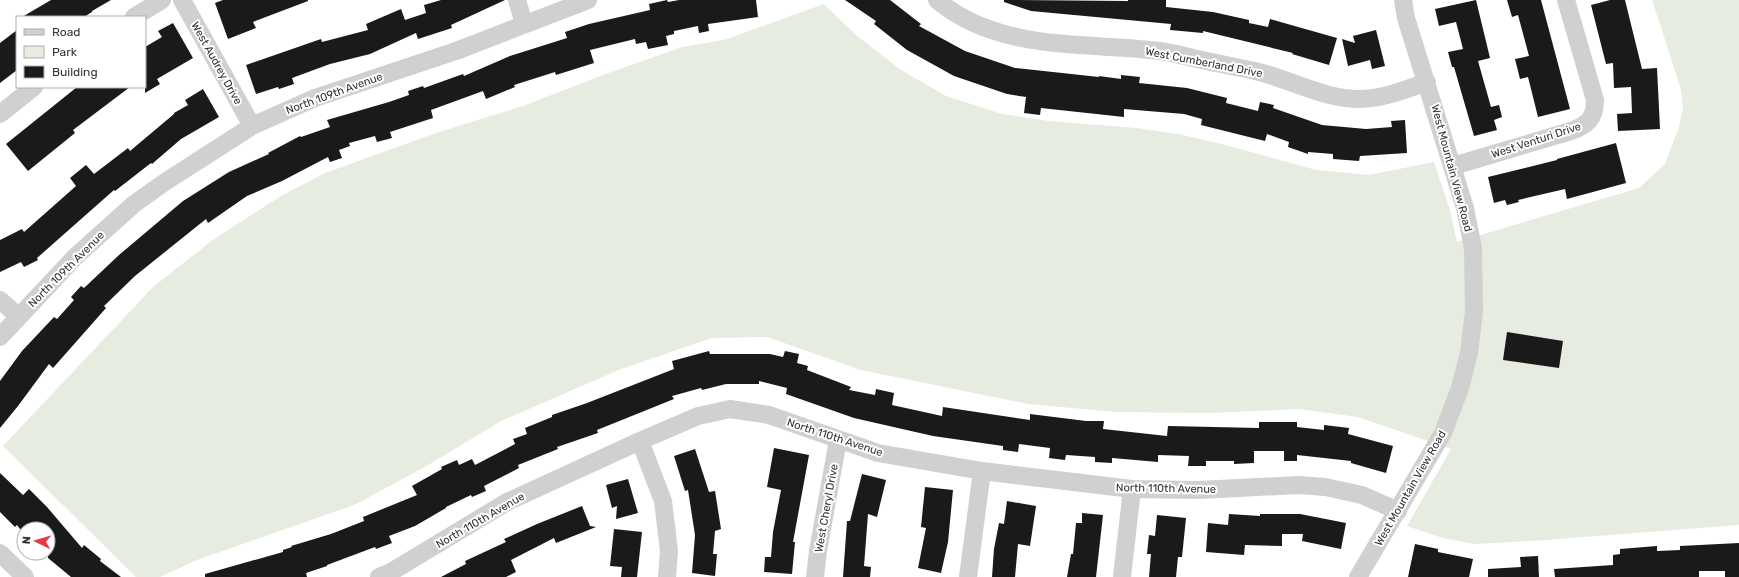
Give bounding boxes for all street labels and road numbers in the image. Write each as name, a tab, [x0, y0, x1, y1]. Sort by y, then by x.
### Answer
street label: West Audrey Drive	[188, 20, 245, 107]
street label: West Cumberland Drive	[1144, 45, 1264, 80]
street label: North 109th Avenue	[284, 70, 384, 117]
street label: West Mountain View Road	[1428, 103, 1475, 233]
street label: West Venturi Drive	[1490, 120, 1583, 161]
street label: North 109th Avenue	[26, 229, 107, 310]
street label: North 110th Avenue	[785, 416, 884, 459]
street label: West Mountain View Road	[1372, 428, 1449, 548]
street label: West Cheryl Drive	[812, 463, 841, 553]
street label: North 110th Avenue	[1116, 481, 1216, 496]
street label: North 110th Avenue	[434, 490, 527, 551]

